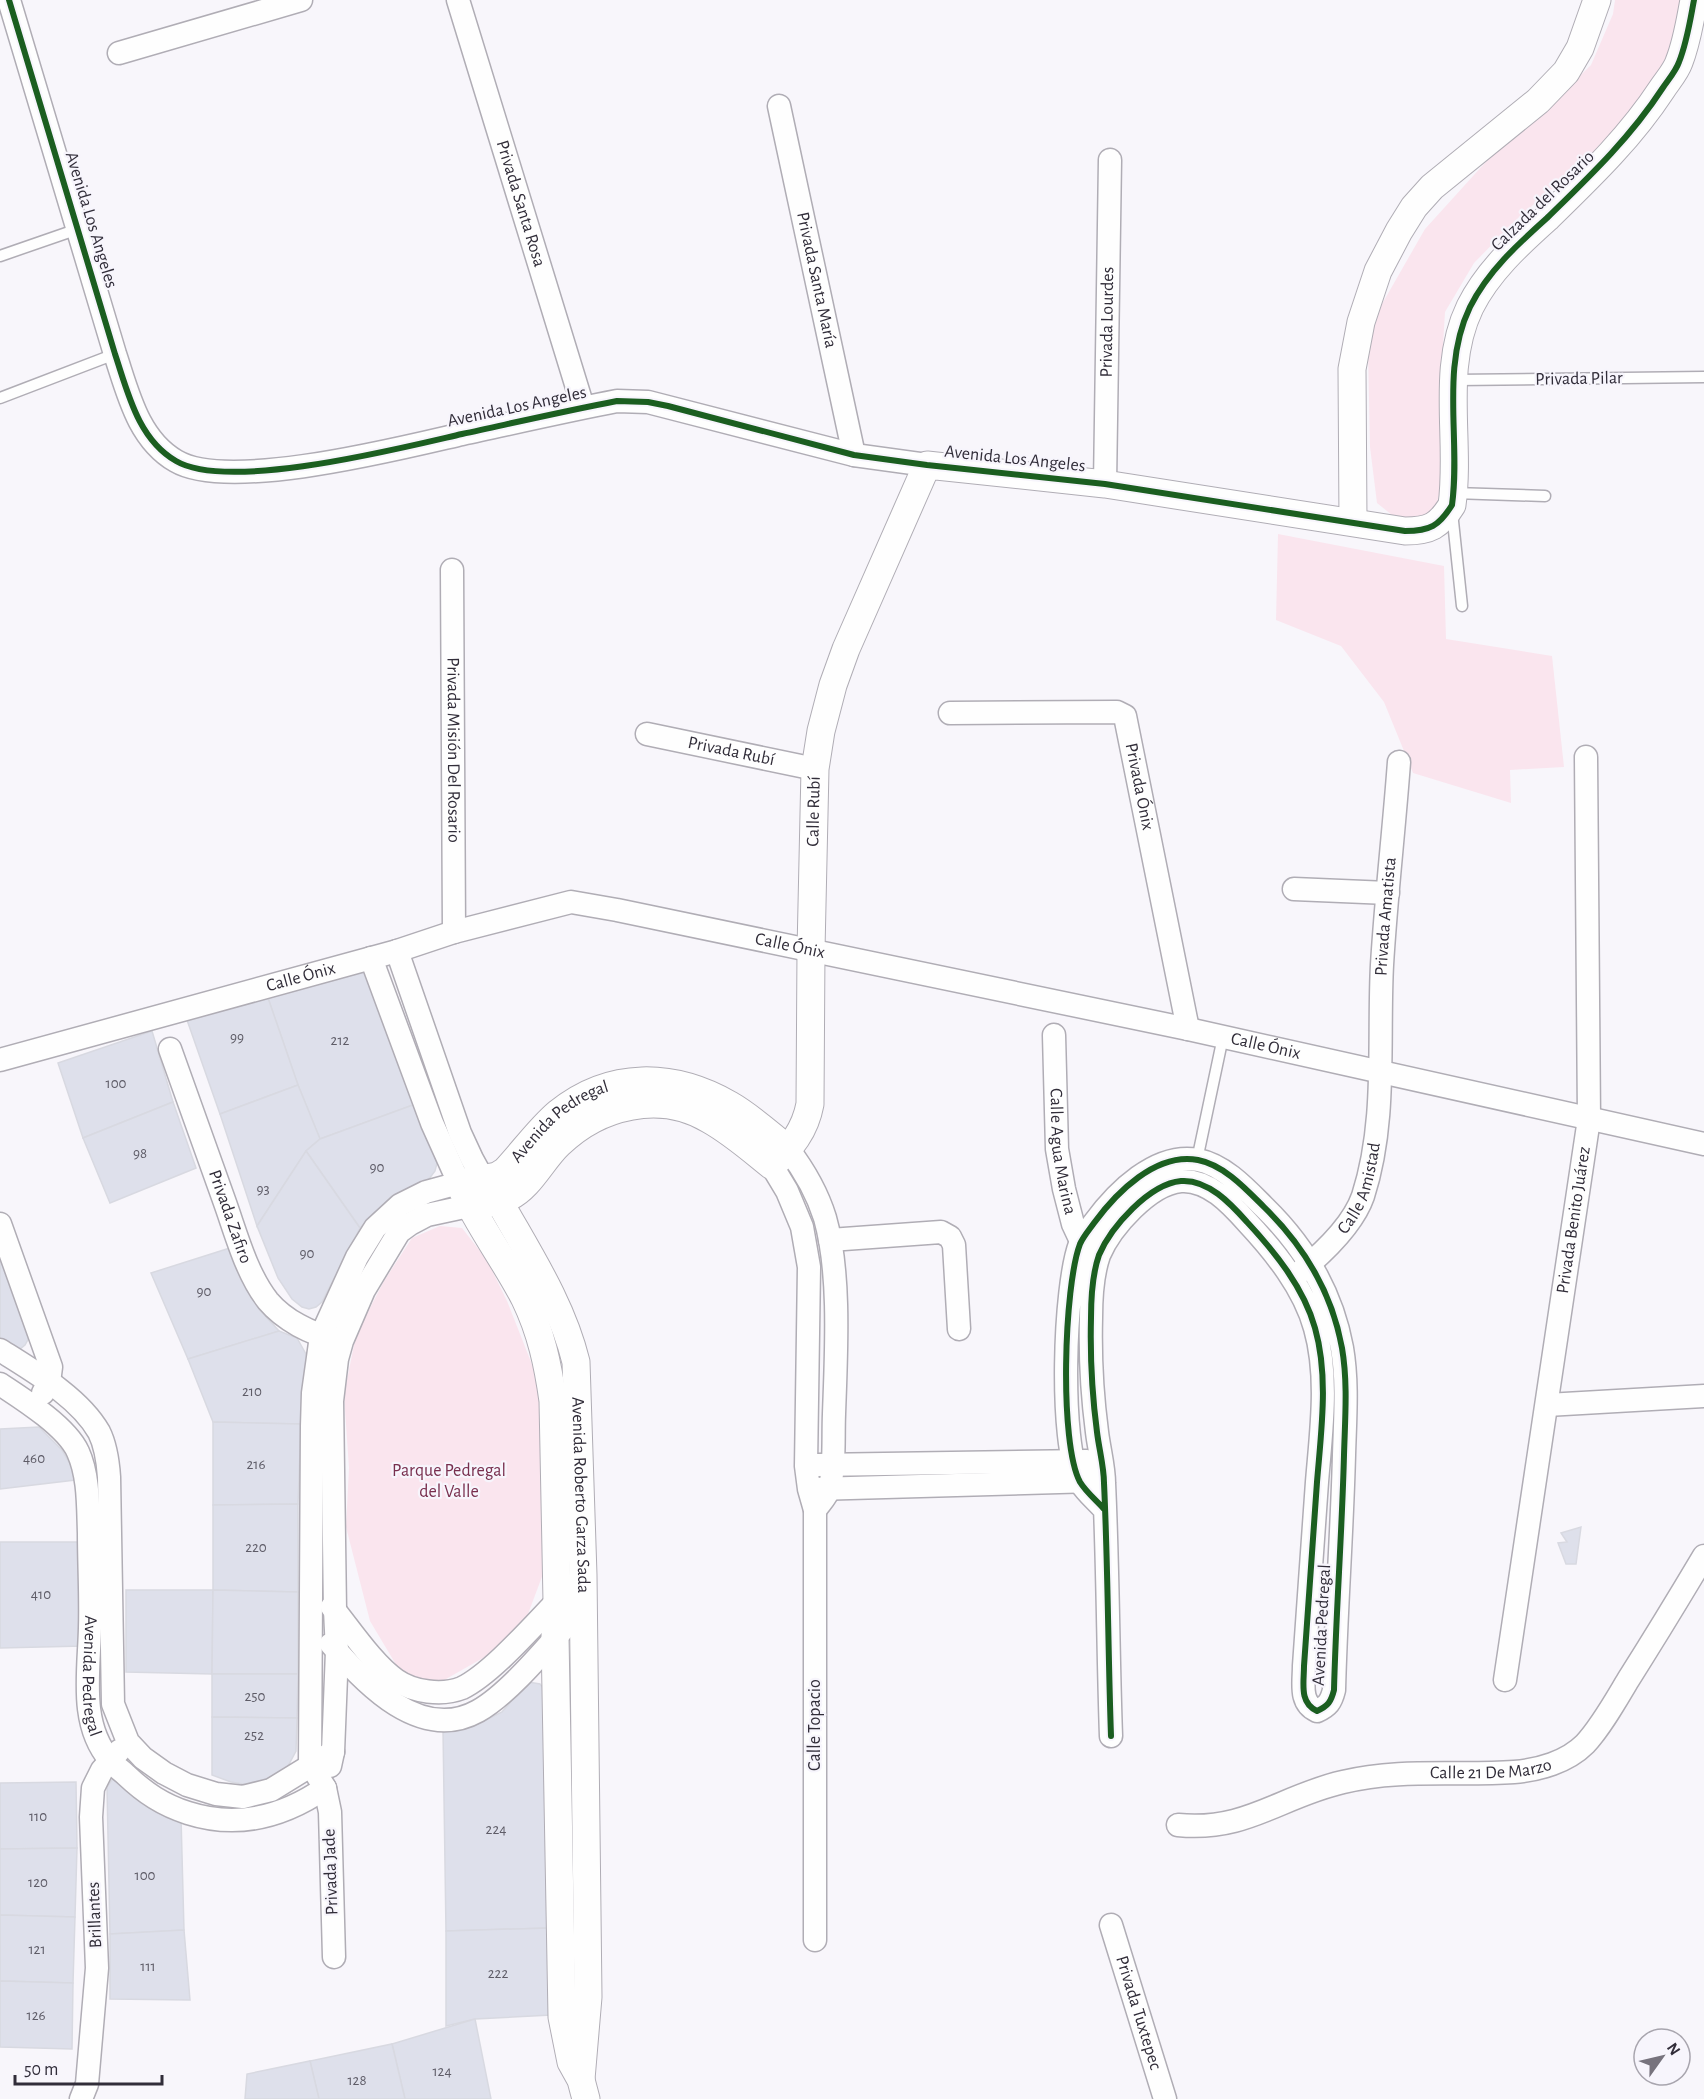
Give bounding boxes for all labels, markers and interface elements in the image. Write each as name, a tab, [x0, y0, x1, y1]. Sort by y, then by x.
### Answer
street label: Privada Santa Rosa	[493, 138, 548, 269]
street label: Calzada del Rosario	[1488, 147, 1598, 255]
street label: Avenida Los Angeles	[62, 150, 120, 290]
street label: Privada Santa María	[793, 210, 840, 350]
street label: Privada Lourdes	[1098, 267, 1117, 378]
street label: Privada Pilar	[1535, 369, 1623, 389]
street label: Avenida Los Angeles	[446, 383, 588, 431]
street label: Avenida Los Angeles	[944, 443, 1086, 475]
street label: Privada Misión Del Rosario	[443, 657, 463, 843]
street label: Privada Rubí	[686, 734, 777, 769]
street label: Privada Ónix	[1122, 741, 1157, 832]
street label: Calle Rubí	[804, 775, 824, 847]
street label: Privada Amatista	[1373, 856, 1400, 977]
street label: Calle Ónix	[754, 930, 827, 962]
street label: Calle Ónix	[264, 959, 338, 995]
house number: 99	[230, 1030, 244, 1045]
street label: Calle Ónix	[1229, 1030, 1302, 1063]
house number: 212	[331, 1033, 350, 1048]
house number: 100	[105, 1076, 127, 1091]
street label: Avenida Pedregal	[508, 1078, 611, 1166]
street label: Calle Agua Marina	[1046, 1088, 1079, 1217]
street label: Calle Amistad	[1334, 1141, 1384, 1238]
street label: Privada Benito Juárez	[1554, 1145, 1594, 1295]
house number: 98	[133, 1146, 147, 1161]
house number: 90	[370, 1160, 385, 1175]
street label: Privada Zafiro	[205, 1168, 255, 1266]
house number: 93	[256, 1182, 270, 1197]
house number: 90	[300, 1246, 315, 1261]
house number: 90	[197, 1284, 212, 1299]
house number: 210	[242, 1384, 262, 1399]
street label: Avenida Roberto Garza Sada	[568, 1397, 592, 1593]
house number: 460	[23, 1451, 45, 1466]
house number: 216	[246, 1457, 266, 1472]
park label: Parque Pedregal del Valle	[392, 1462, 506, 1501]
house number: 220	[245, 1540, 267, 1555]
street label: Avenida Pedregal	[1310, 1564, 1334, 1686]
house number: 410	[31, 1587, 51, 1602]
street label: Avenida Pedregal	[79, 1615, 104, 1739]
street label: Calle Topacio	[806, 1679, 824, 1771]
house number: 250	[244, 1689, 266, 1704]
house number: 252	[244, 1728, 264, 1743]
street label: Calle 21 De Marzo	[1430, 1756, 1554, 1782]
house number: 110	[29, 1809, 47, 1824]
house number: 224	[486, 1822, 506, 1837]
street label: Privada Jade	[320, 1828, 342, 1916]
house number: 100	[134, 1868, 156, 1883]
house number: 120	[28, 1875, 48, 1890]
street label: Brillantes	[85, 1881, 105, 1949]
house number: 121	[28, 1942, 46, 1957]
street label: Privada Tuxtepec	[1112, 1954, 1164, 2072]
house number: 111	[140, 1959, 156, 1974]
house number: 222	[488, 1966, 508, 1981]
house number: 126	[26, 2008, 46, 2023]
north arrow	[1632, 2027, 1692, 2087]
text: N	[1664, 2040, 1683, 2058]
scale bar	[15, 2048, 162, 2086]
text: 50 m	[24, 2061, 58, 2079]
house number: 124	[432, 2064, 452, 2079]
house number: 128	[347, 2073, 367, 2088]

